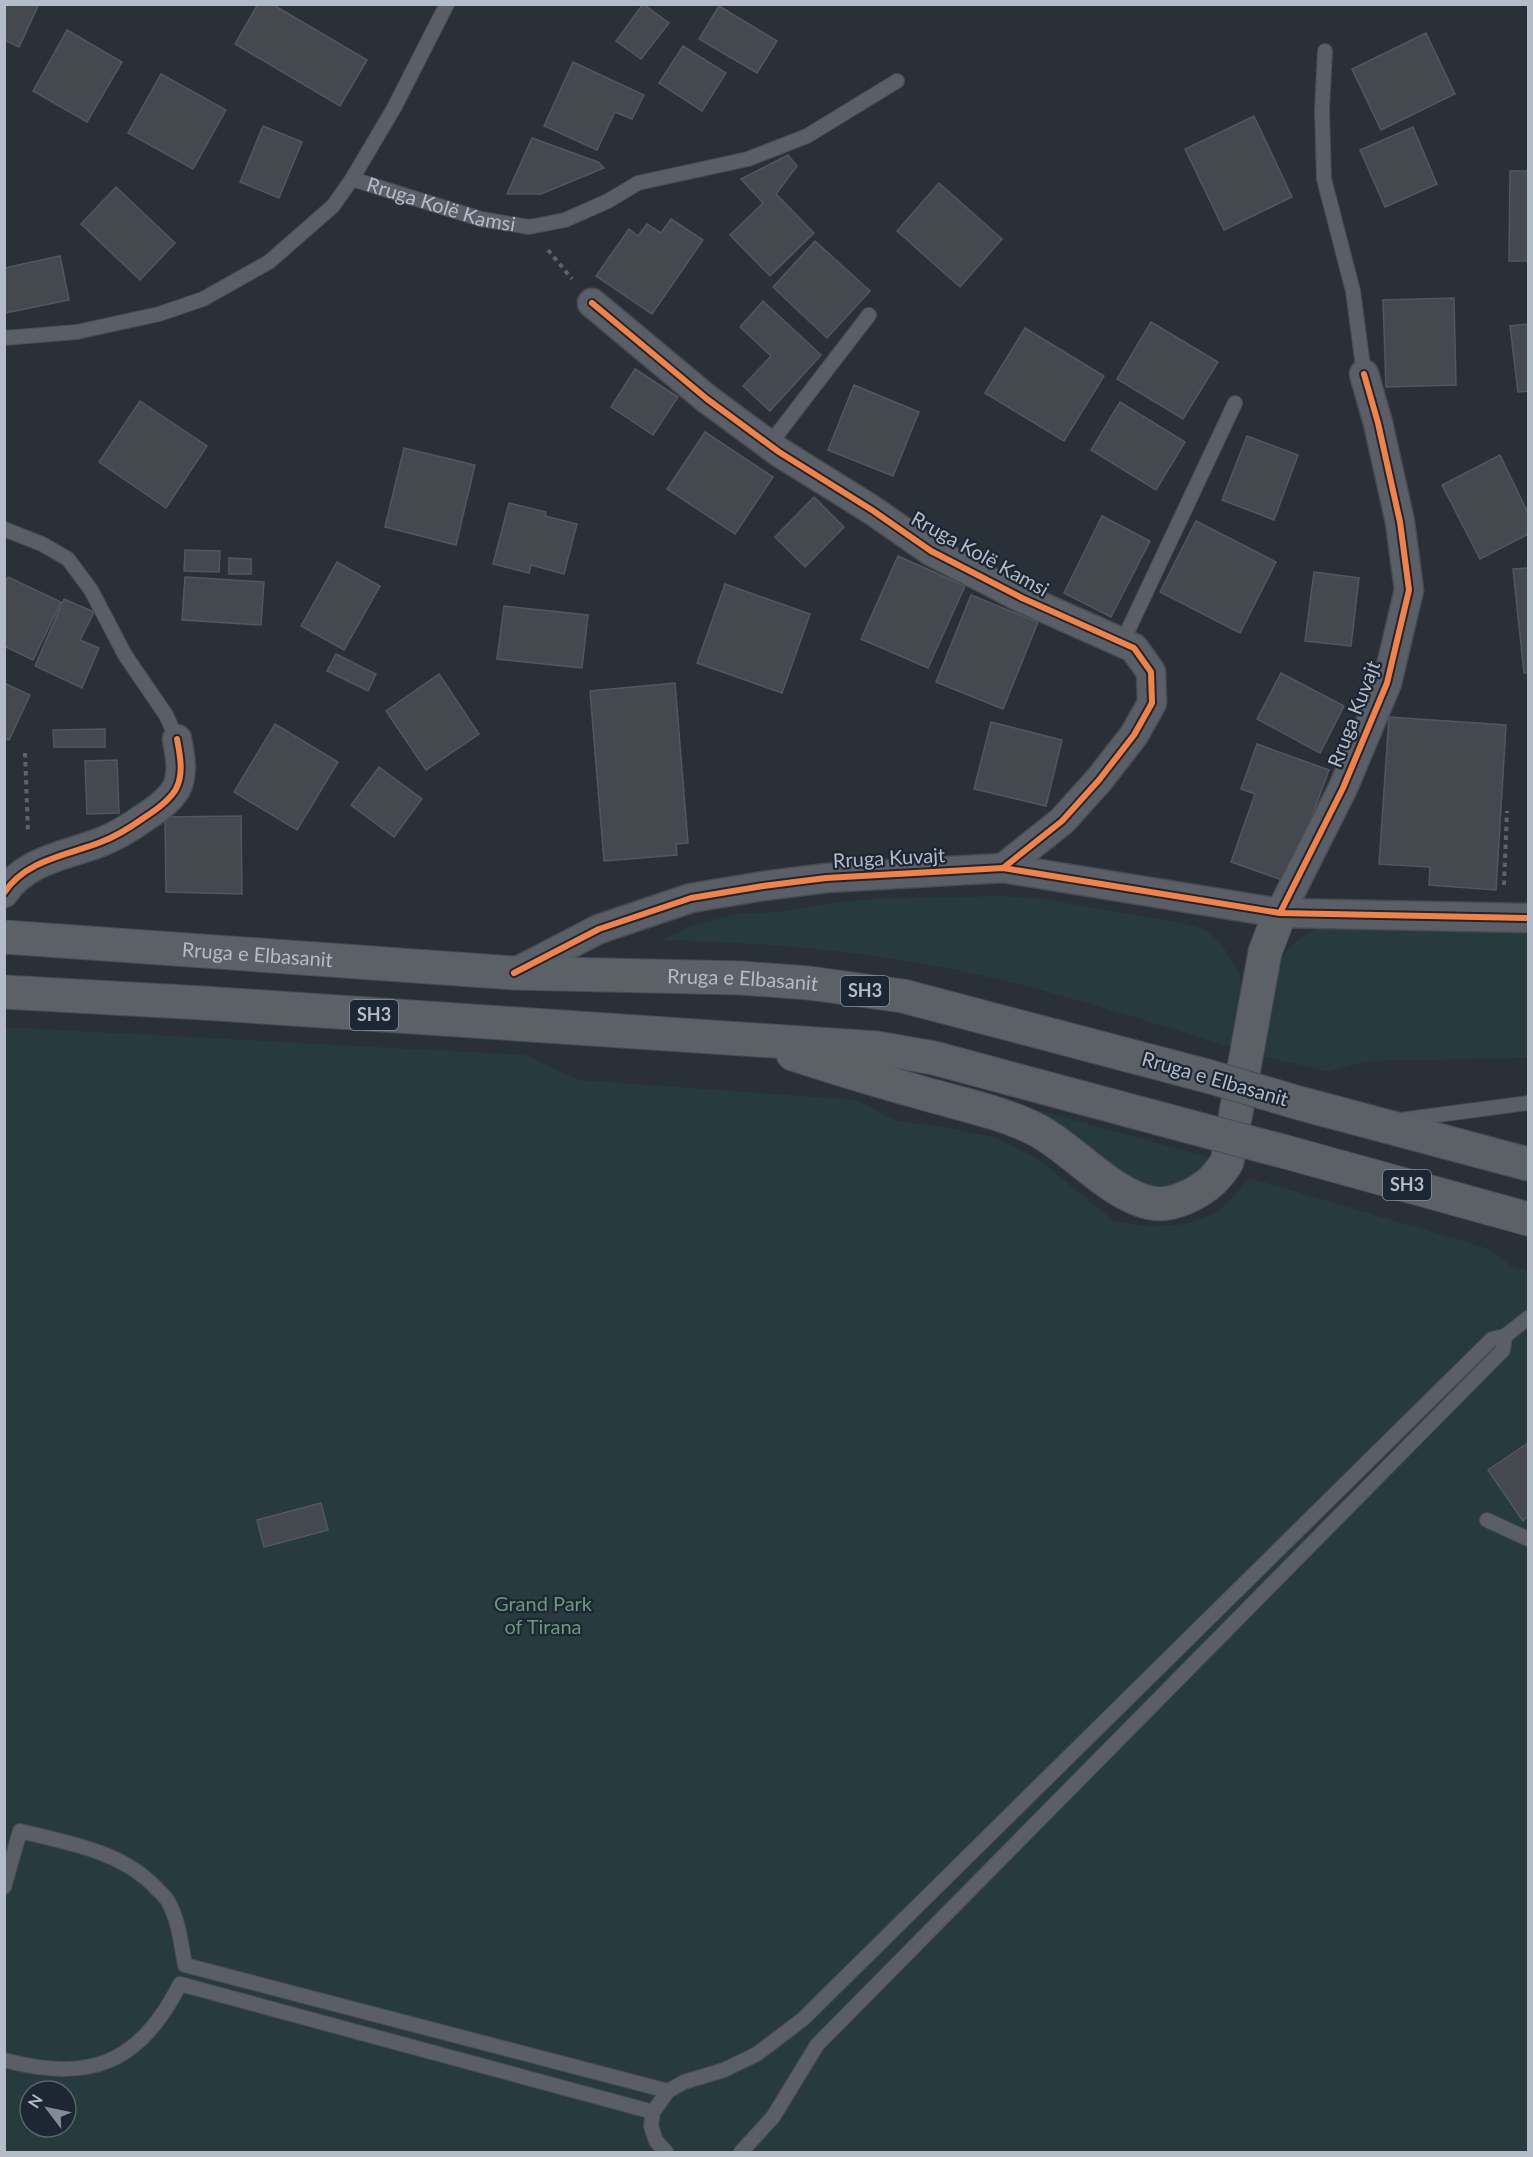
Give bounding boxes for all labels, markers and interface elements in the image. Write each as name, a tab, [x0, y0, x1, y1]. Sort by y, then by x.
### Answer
street label: Rruga Kolë Kamsi	[364, 171, 517, 236]
street label: Rruga Kolë Kamsi	[908, 505, 1053, 601]
street label: Rruga Kuvajt	[1322, 657, 1384, 770]
street label: Rruga Kuvajt	[832, 842, 946, 872]
street label: Rruga e Elbasanit	[181, 937, 334, 971]
street label: Rruga e Elbasanit	[667, 963, 820, 995]
road number: SH3	[841, 976, 889, 1006]
road number: SH3	[350, 1000, 398, 1030]
street label: Rruga e Elbasanit	[1139, 1046, 1291, 1110]
road number: SH3	[1383, 1170, 1431, 1200]
park label: Grand Park of Tirana	[494, 1591, 593, 1638]
north arrow	[18, 2079, 78, 2139]
text: N	[24, 2091, 46, 2111]

